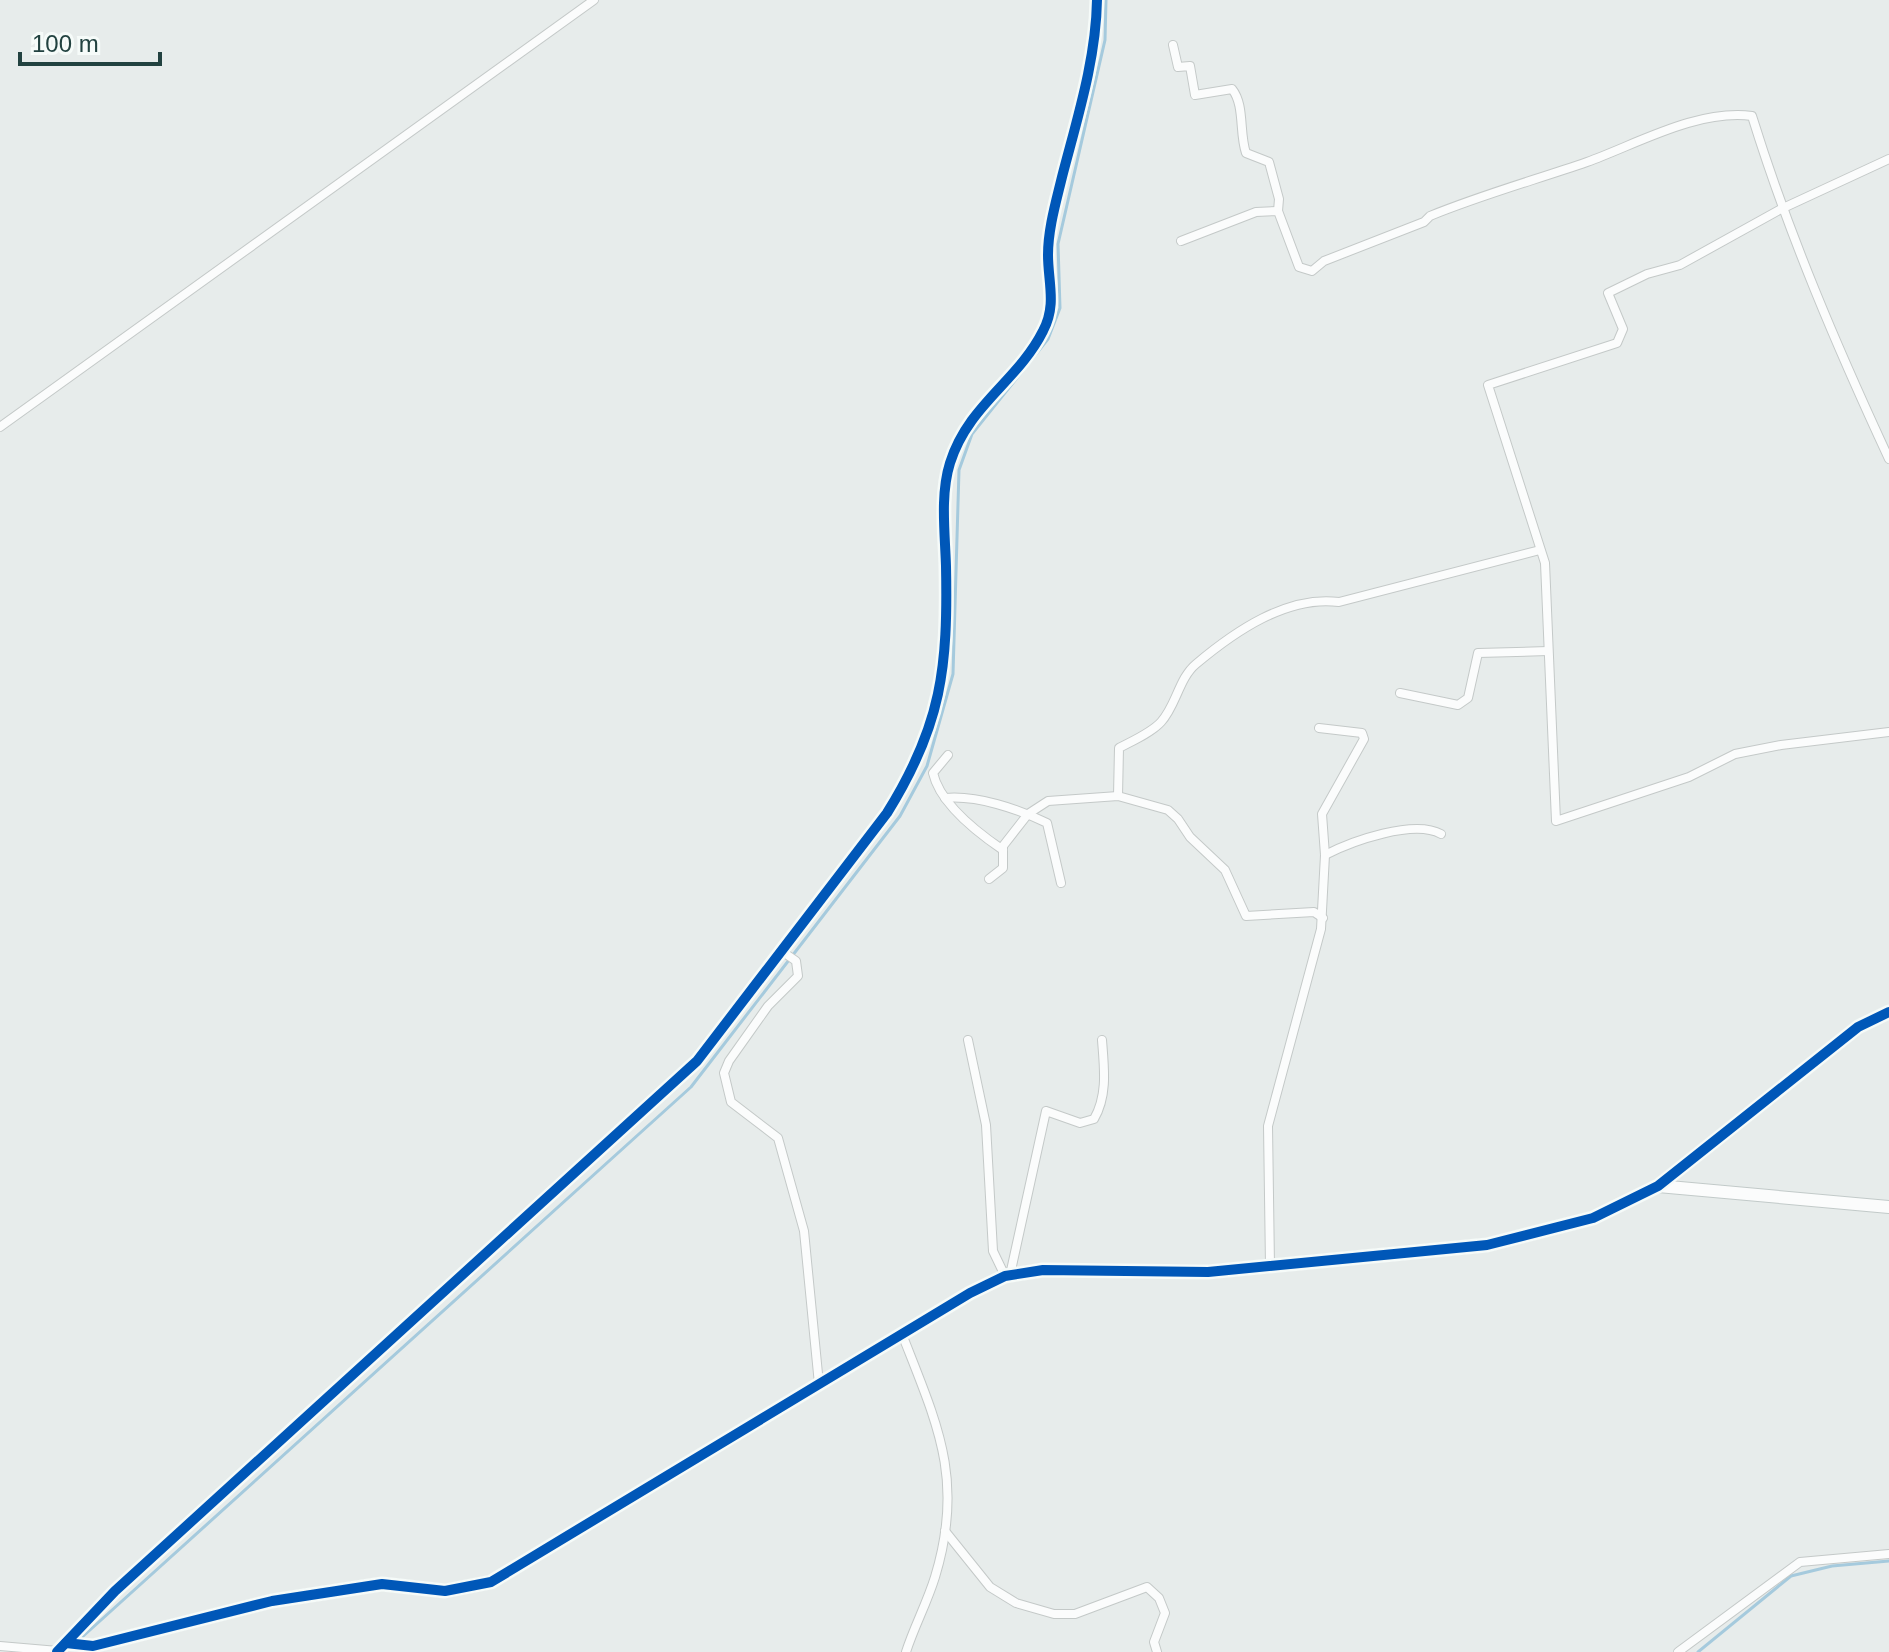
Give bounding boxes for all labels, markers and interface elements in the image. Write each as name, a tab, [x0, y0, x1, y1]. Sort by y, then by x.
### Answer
scale bar	[20, 16, 160, 66]
text: 100 m	[32, 30, 99, 57]

